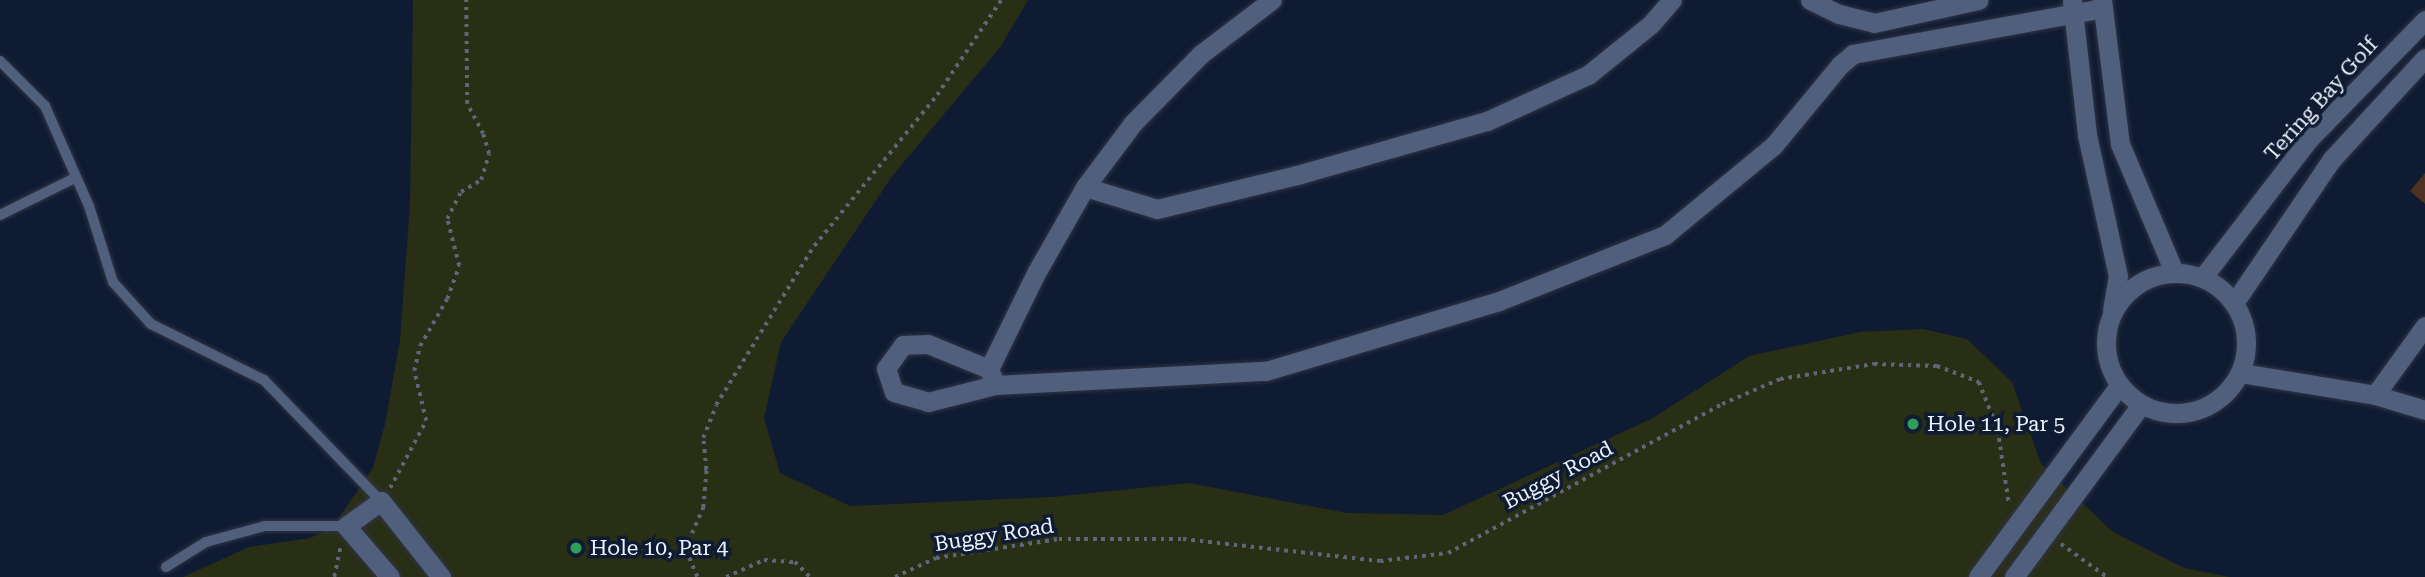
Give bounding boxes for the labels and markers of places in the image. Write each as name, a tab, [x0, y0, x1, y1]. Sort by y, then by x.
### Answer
place label: Hole 11, Par 5	[1927, 411, 2065, 437]
marker: Hole 11, Par 5	[1905, 416, 1921, 432]
place label: Hole 10, Par 4	[590, 535, 728, 561]
marker: Hole 10, Par 4	[568, 540, 584, 556]

